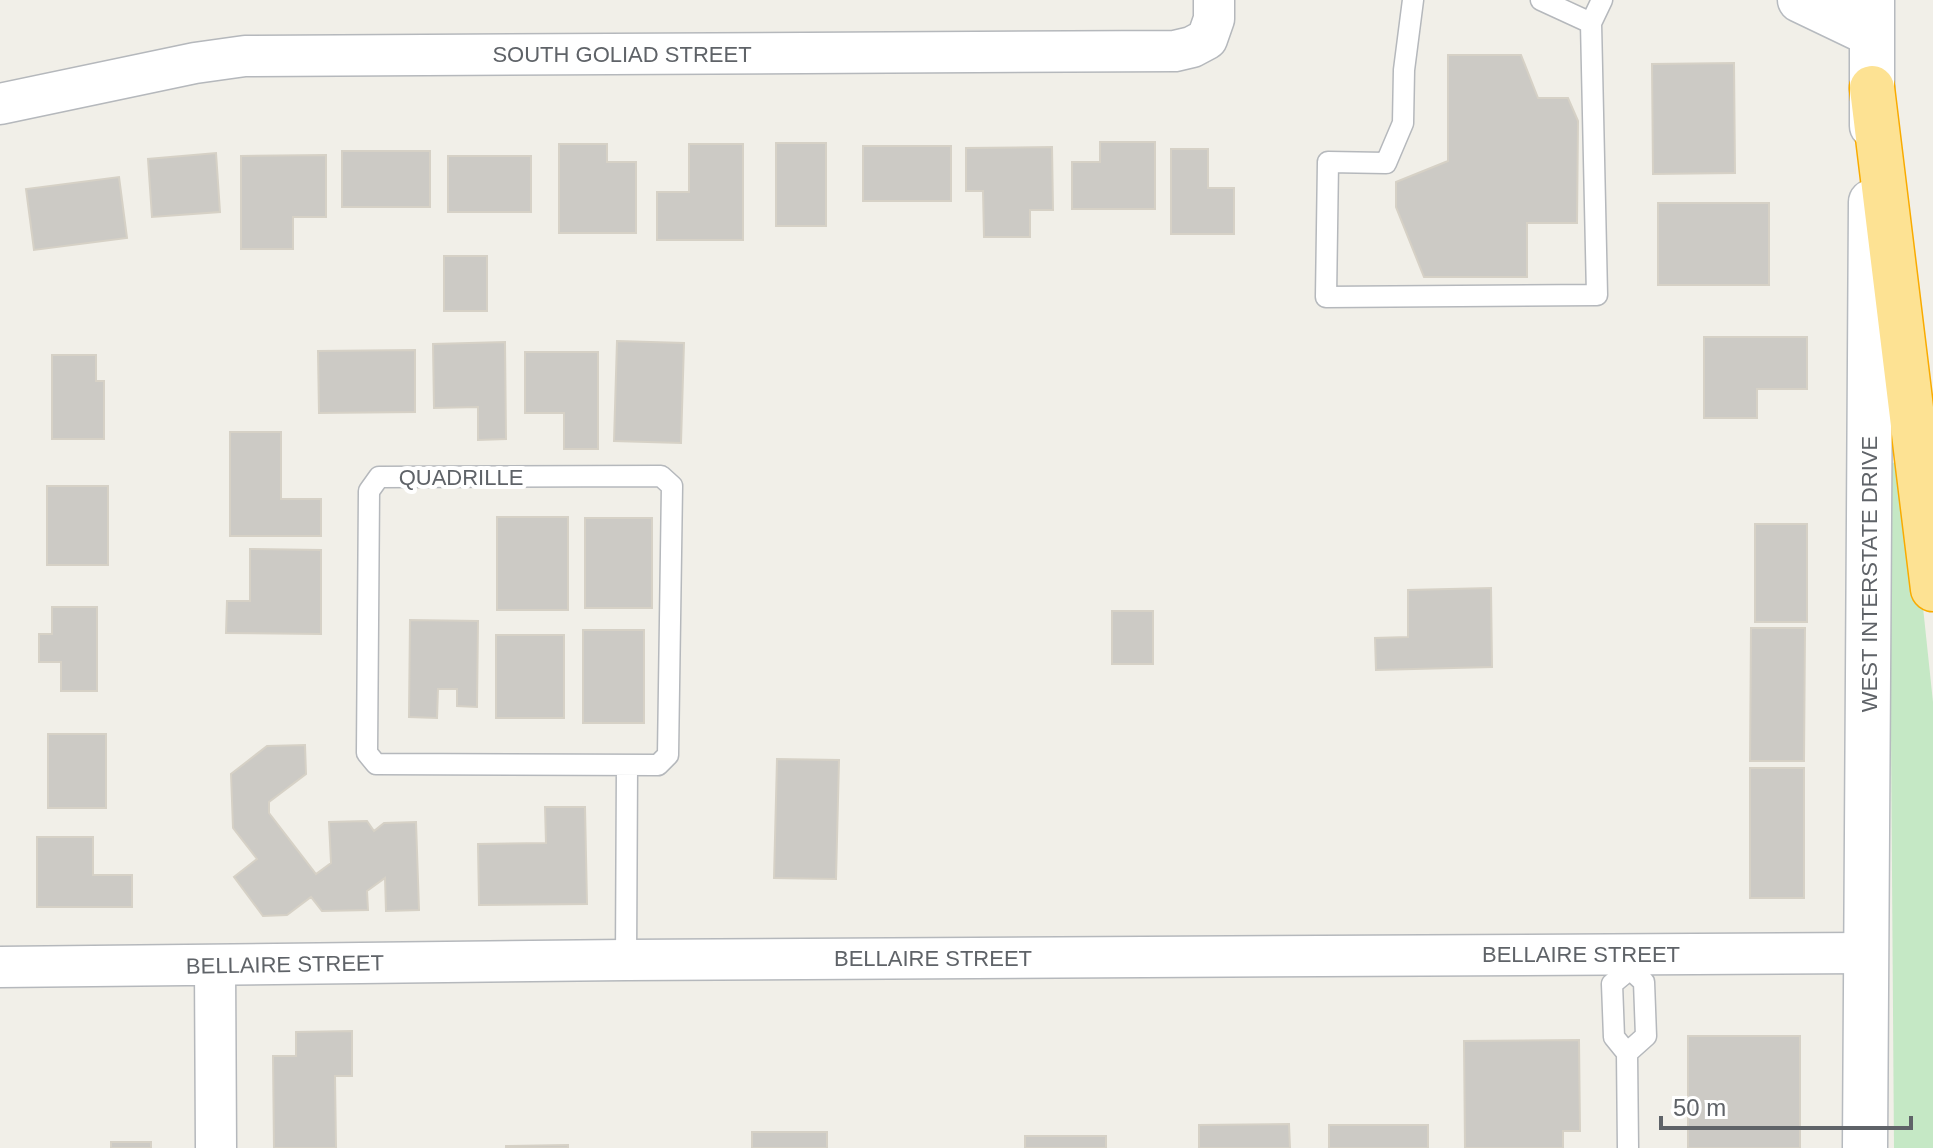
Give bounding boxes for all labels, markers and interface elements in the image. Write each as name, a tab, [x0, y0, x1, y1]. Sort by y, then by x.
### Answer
street label: SOUTH GOLIAD STREET	[492, 42, 752, 67]
street label: WEST INTERSTATE DRIVE	[1857, 436, 1882, 712]
street label: QUADRILLE	[399, 465, 523, 490]
street label: BELLAIRE STREET	[1482, 942, 1680, 967]
street label: BELLAIRE STREET	[834, 946, 1032, 971]
street label: BELLAIRE STREET	[186, 950, 384, 979]
scale bar	[1661, 1080, 1911, 1130]
text: 50 m	[1673, 1094, 1726, 1121]

